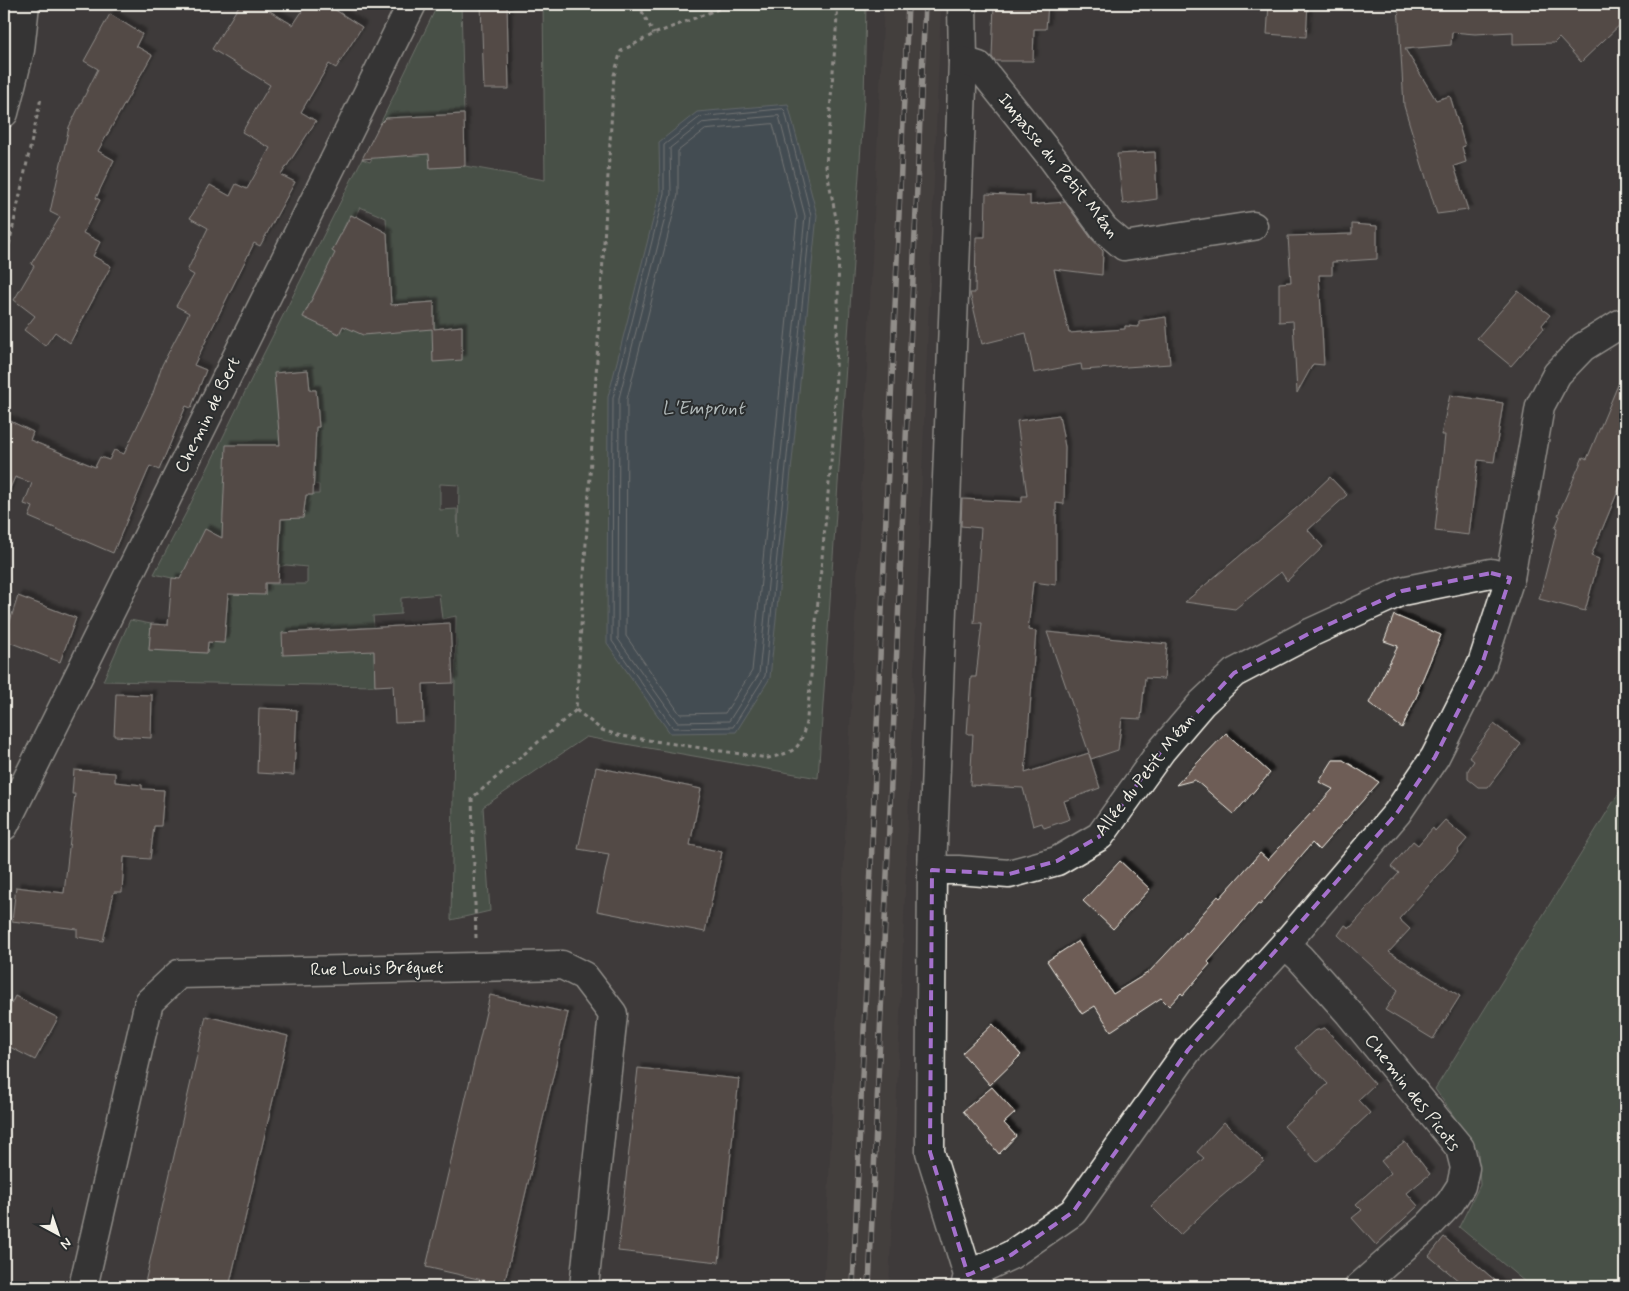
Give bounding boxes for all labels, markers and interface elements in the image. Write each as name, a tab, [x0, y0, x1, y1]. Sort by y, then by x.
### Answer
street label: Impasse du Petit Méan	[992, 88, 1124, 244]
street label: Chemin de Bert	[169, 353, 247, 477]
water label: L'Emprunt	[662, 396, 746, 421]
street label: Allée du Petit Méan	[1090, 709, 1200, 841]
street label: Rue Louis Bréguet	[310, 956, 444, 982]
street label: Chemin des Picots	[1358, 1029, 1466, 1157]
north arrow	[32, 1208, 82, 1258]
text: N	[56, 1233, 75, 1253]

